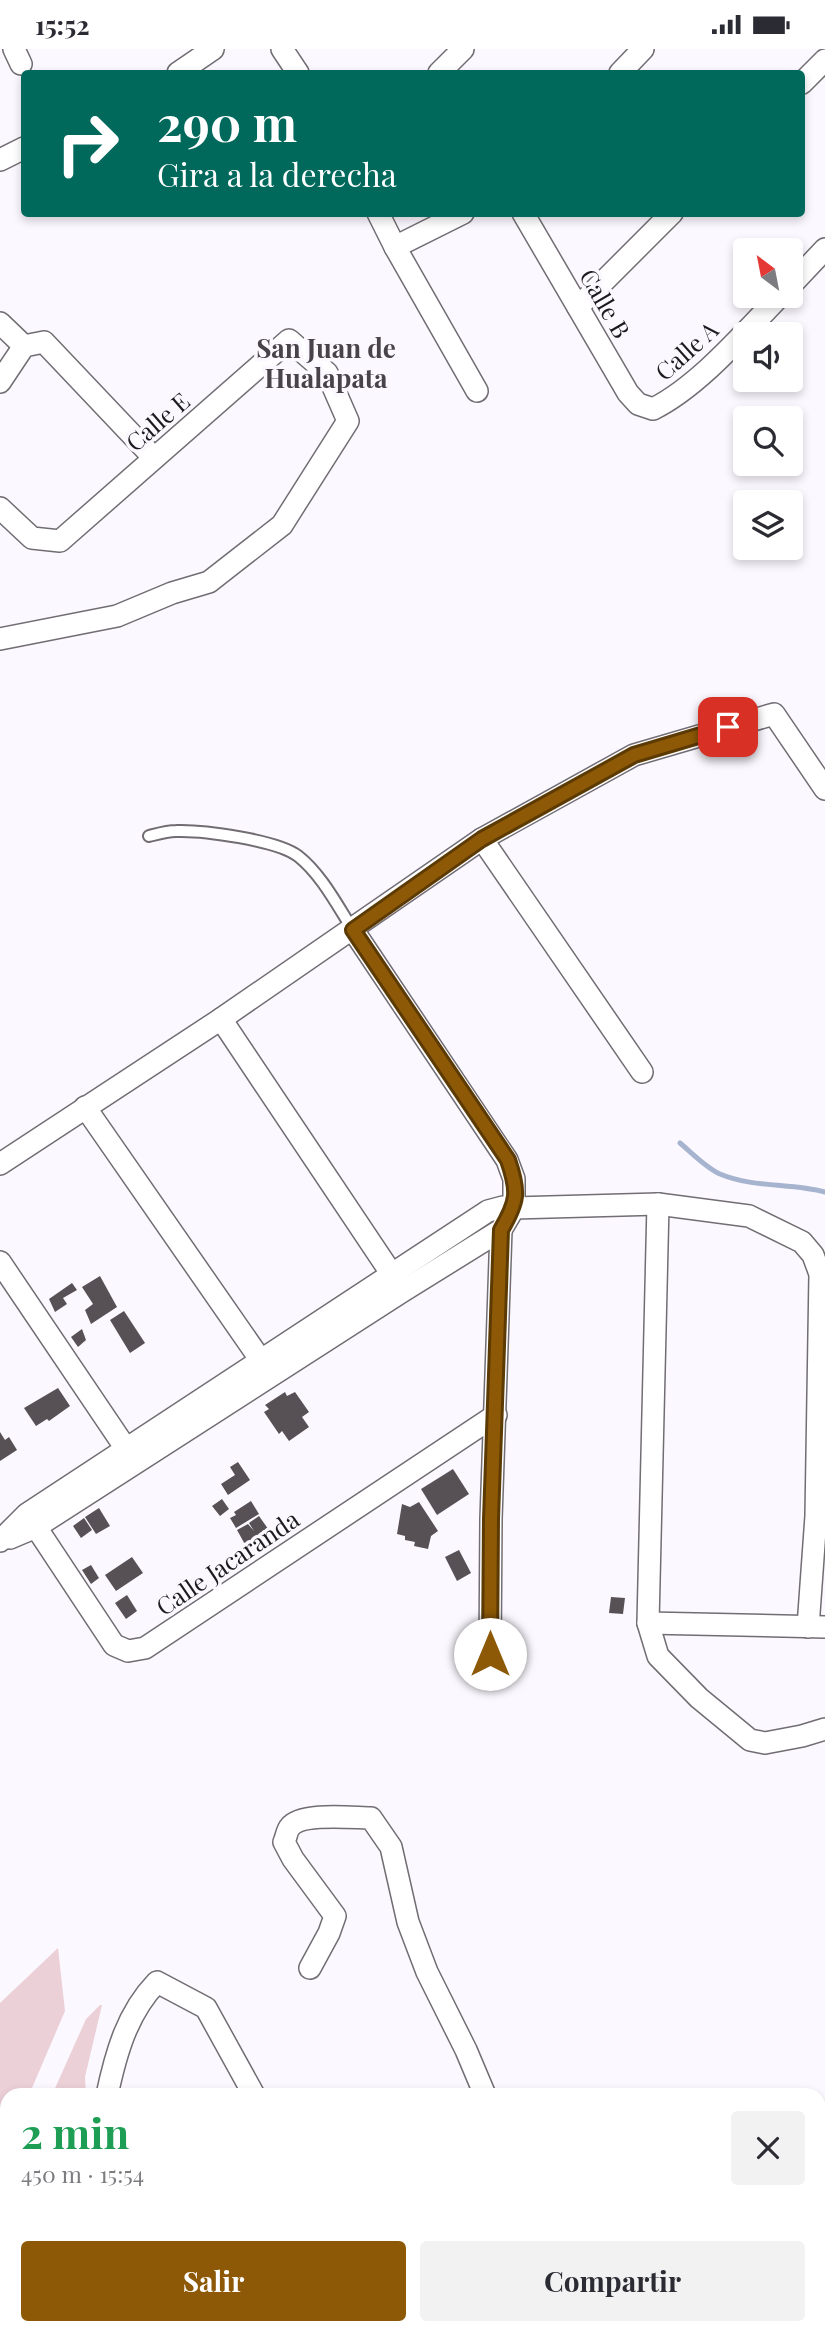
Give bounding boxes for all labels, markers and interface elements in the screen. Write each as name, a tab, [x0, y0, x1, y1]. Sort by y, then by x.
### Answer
text: 15:52	[35, 7, 90, 42]
text: 290 m	[157, 89, 297, 154]
icon: right	[42, 98, 133, 189]
text: Gira a la derecha	[157, 152, 397, 195]
north arrow	[733, 238, 803, 308]
map controls	[733, 238, 803, 560]
street label: Calle B	[573, 263, 639, 343]
street label: Calle A	[648, 313, 725, 387]
button: sound	[733, 322, 803, 392]
district label: San Juan de Hualapata	[256, 330, 396, 395]
street label: Calle E	[118, 384, 196, 458]
button: search	[733, 406, 803, 476]
button: layers	[733, 490, 803, 560]
pin	[698, 697, 758, 757]
icon: arrive	[709, 708, 747, 746]
street label: Calle Jacaranda	[149, 1502, 305, 1622]
position arrow	[453, 1617, 527, 1691]
text: 2 min	[21, 2104, 129, 2160]
button: close	[731, 2111, 805, 2185]
text: 450 m · 15:54	[21, 2158, 144, 2189]
button: Salir	[21, 2241, 406, 2321]
button: Compartir	[420, 2241, 805, 2321]

